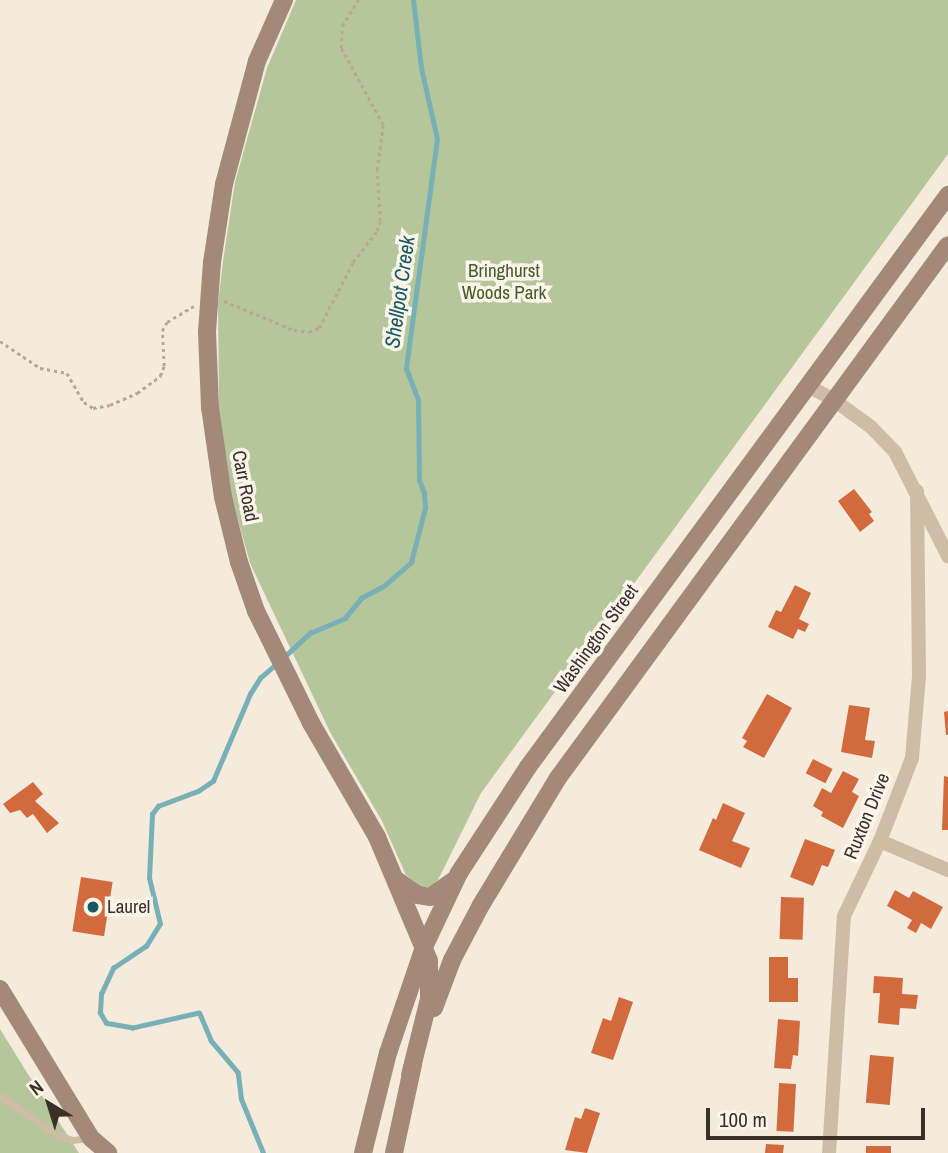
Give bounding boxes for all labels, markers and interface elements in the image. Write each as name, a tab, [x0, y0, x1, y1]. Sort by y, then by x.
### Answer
water label: Shellpot Creek	[380, 234, 420, 350]
park label: Bringhurst Woods Park	[462, 260, 546, 304]
street label: Carr Road	[227, 449, 263, 523]
street label: Washington Street	[549, 580, 643, 698]
street label: Ruxton Drive	[839, 770, 895, 862]
place label: Laurel	[107, 896, 150, 918]
marker: Laurel	[85, 899, 101, 915]
north arrow	[14, 1069, 84, 1139]
text: N	[24, 1074, 49, 1101]
scale bar	[710, 1094, 929, 1138]
text: 100 m	[719, 1105, 767, 1134]

